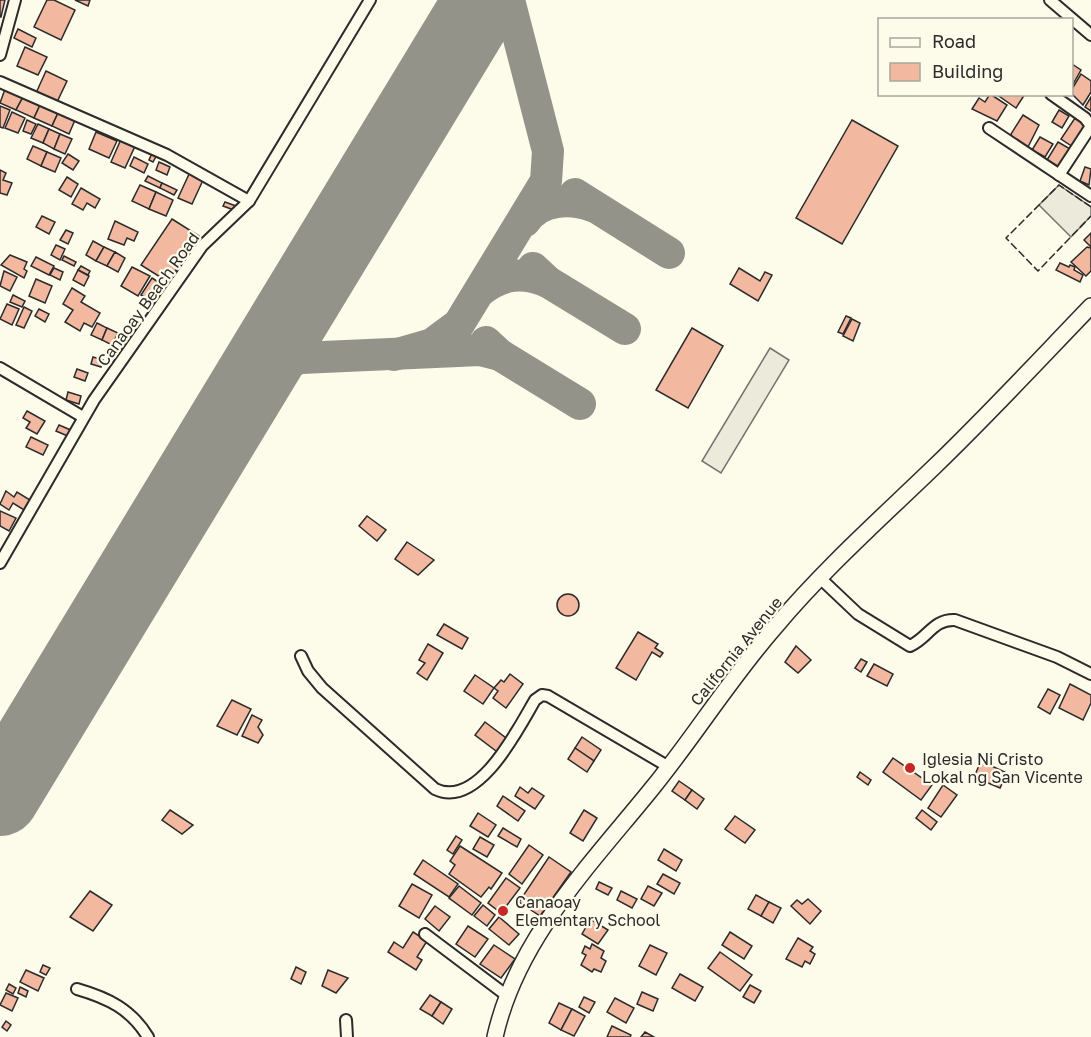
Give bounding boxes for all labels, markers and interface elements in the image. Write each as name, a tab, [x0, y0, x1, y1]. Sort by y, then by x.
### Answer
legend	[878, 18, 1073, 96]
text: Road	[932, 30, 976, 52]
text: Building	[932, 60, 1003, 82]
street label: Canaoay Beach Road	[93, 228, 203, 370]
street label: California Avenue	[686, 592, 786, 710]
place label: Iglesia Ni Cristo Lokal ng San Vicente	[922, 749, 1083, 787]
marker: Iglesia Ni Cristo Lokal ng San Vicente	[903, 761, 917, 775]
place label: Canaoay Elementary School	[515, 892, 660, 930]
marker: Canaoay Elementary School	[496, 904, 510, 918]

